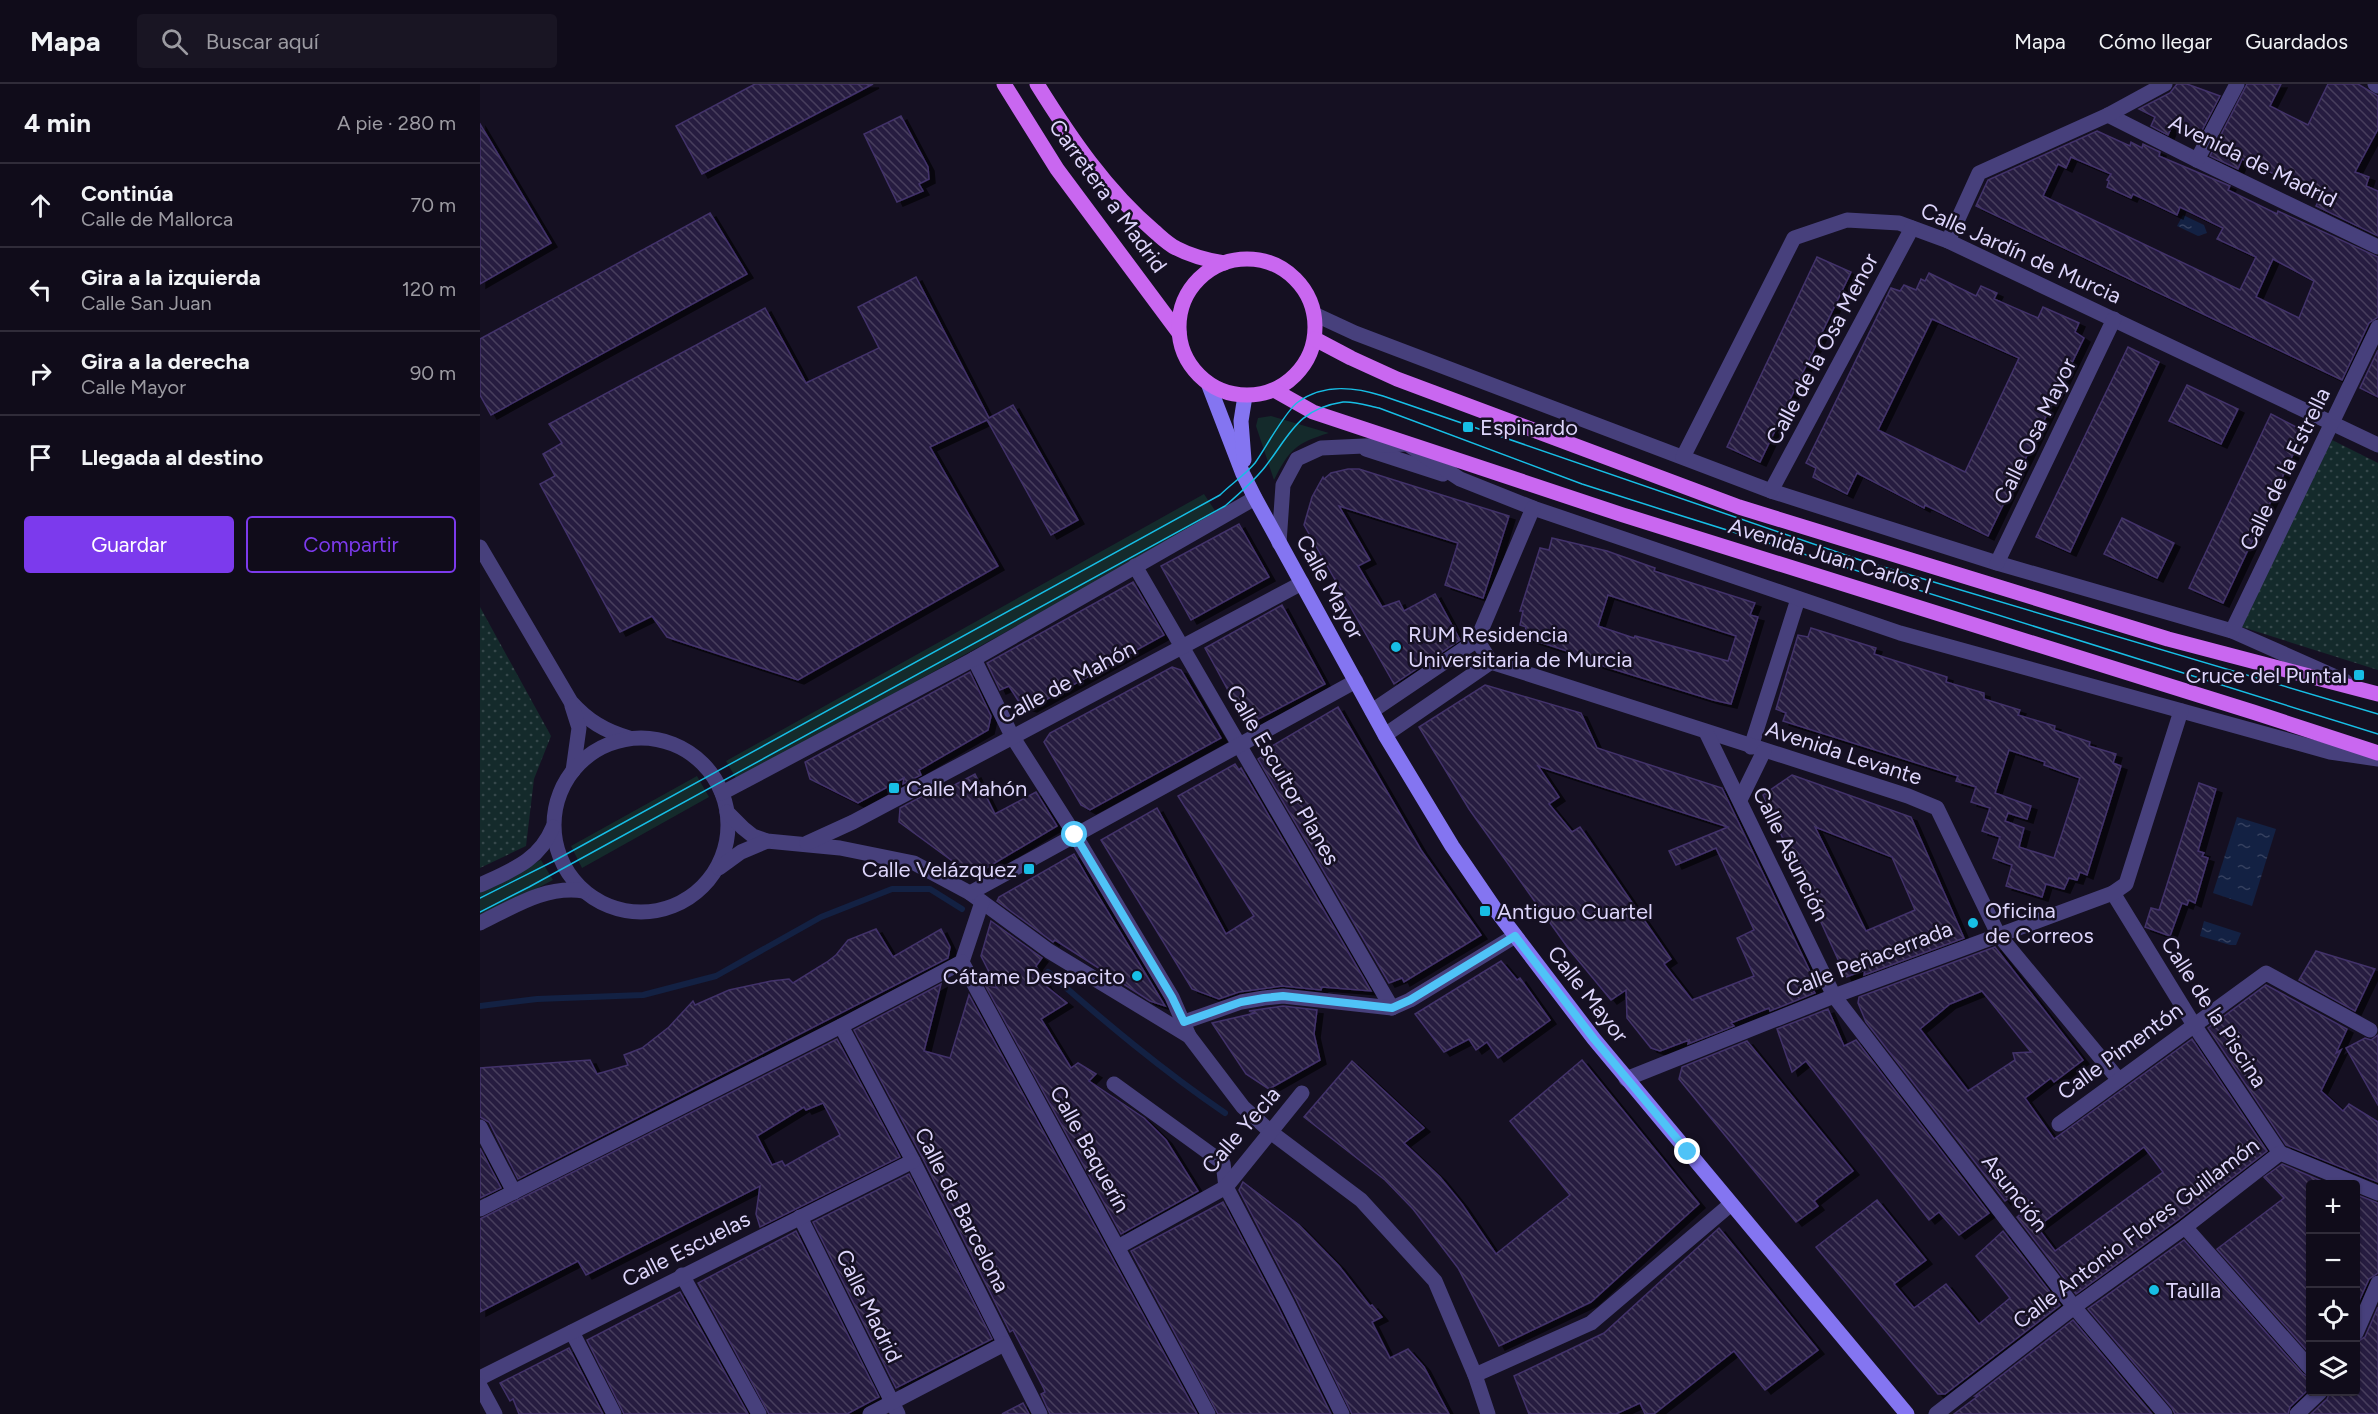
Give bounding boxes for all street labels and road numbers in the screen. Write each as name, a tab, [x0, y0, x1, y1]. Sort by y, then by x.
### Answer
street label: Avenida de Madrid	[2165, 109, 2341, 213]
street label: Carretera a Madrid	[1043, 114, 1173, 278]
street label: Calle Jardín de Murcia	[1916, 197, 2126, 309]
street label: Calle de la Osa Menor	[1760, 248, 1884, 449]
street label: Calle Osa Mayor	[1988, 353, 2082, 509]
street label: Calle de la Estrella	[2234, 383, 2336, 555]
street label: Avenida Juan Carlos I	[1725, 512, 1935, 600]
street label: Calle Mayor	[1290, 530, 1370, 644]
street label: Calle de Mahón	[994, 634, 1140, 730]
street label: Calle Escultor Planes	[1220, 680, 1346, 870]
street label: Avenida Levante	[1762, 715, 1926, 791]
street label: Calle Asunción	[1747, 782, 1835, 926]
street label: Calle Peñacerrada	[1782, 915, 1956, 1003]
street label: Calle de la Piscina	[2155, 931, 2273, 1093]
street label: Calle Mayor	[1542, 940, 1635, 1048]
street label: Calle Pimentón	[2052, 996, 2188, 1106]
street label: Calle Baquerín	[1044, 1081, 1136, 1217]
street label: Calle Yecla	[1196, 1081, 1286, 1179]
street label: Calle de Barcelona	[909, 1123, 1015, 1297]
street label: Calle Antonio Flores Guillamón	[2008, 1132, 2264, 1334]
street label: Asunción	[1976, 1149, 2054, 1237]
street label: Calle Escuelas	[618, 1205, 754, 1293]
street label: Calle Madrid	[830, 1245, 908, 1367]

